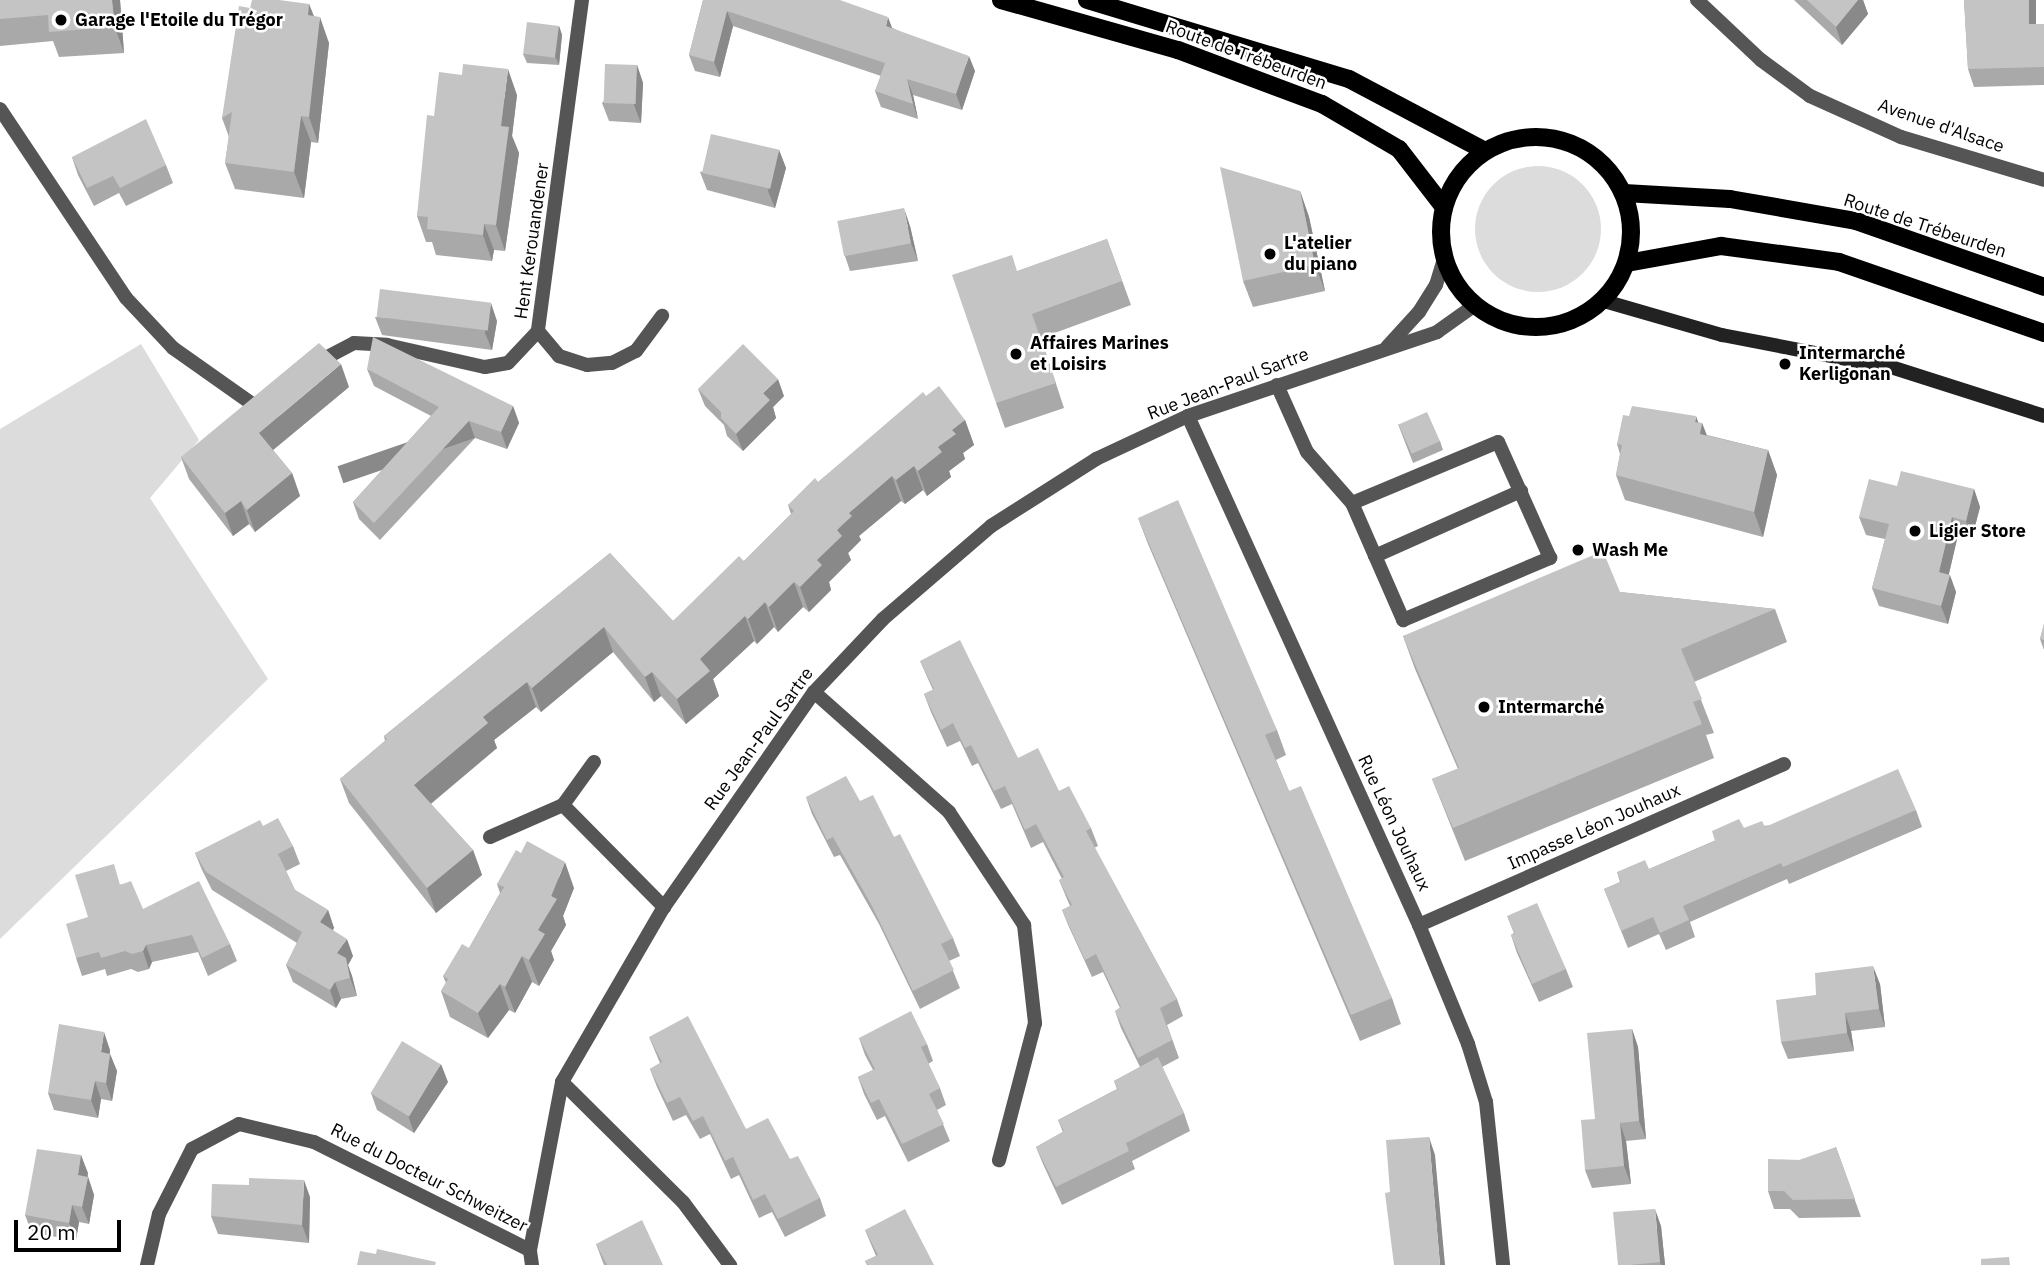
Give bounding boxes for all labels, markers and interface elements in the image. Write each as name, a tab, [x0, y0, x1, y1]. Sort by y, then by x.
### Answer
place label: Garage l'Etoile du Trégor	[75, 9, 283, 31]
marker: Garage l'Etoile du Trégor	[53, 12, 69, 28]
street label: Route de Trébeurden	[1162, 16, 1330, 94]
street label: Avenue d'Alsace	[1875, 94, 2007, 158]
street label: Hent Kerouandener	[510, 161, 554, 321]
street label: Route de Trébeurden	[1841, 189, 2009, 263]
place label: L'atelier du piano	[1284, 233, 1357, 276]
marker: L'atelier du piano	[1262, 246, 1278, 262]
place label: Affaires Marines et Loisirs	[1030, 333, 1169, 376]
street label: Rue Jean-Paul Sartre	[1144, 343, 1312, 425]
place label: Intermarché Kerligonan	[1799, 343, 1905, 386]
marker: Affaires Marines et Loisirs	[1008, 346, 1024, 362]
marker: Intermarché Kerligonan	[1777, 356, 1793, 372]
place label: Ligier Store	[1929, 520, 2026, 542]
marker: Ligier Store	[1907, 523, 1923, 539]
place label: Wash Me	[1592, 539, 1668, 561]
marker: Wash Me	[1570, 542, 1586, 558]
street label: Rue Jean-Paul Sartre	[700, 663, 818, 815]
place label: Intermarché	[1498, 696, 1604, 718]
marker: Intermarché	[1476, 699, 1492, 715]
street label: Rue Léon Jouhaux	[1353, 751, 1435, 895]
street label: Impasse Léon Jouhaux	[1504, 779, 1684, 875]
street label: Rue du Docteur Schweitzer	[327, 1119, 531, 1237]
scale bar	[18, 1206, 124, 1250]
text: 20 m	[27, 1218, 76, 1246]

